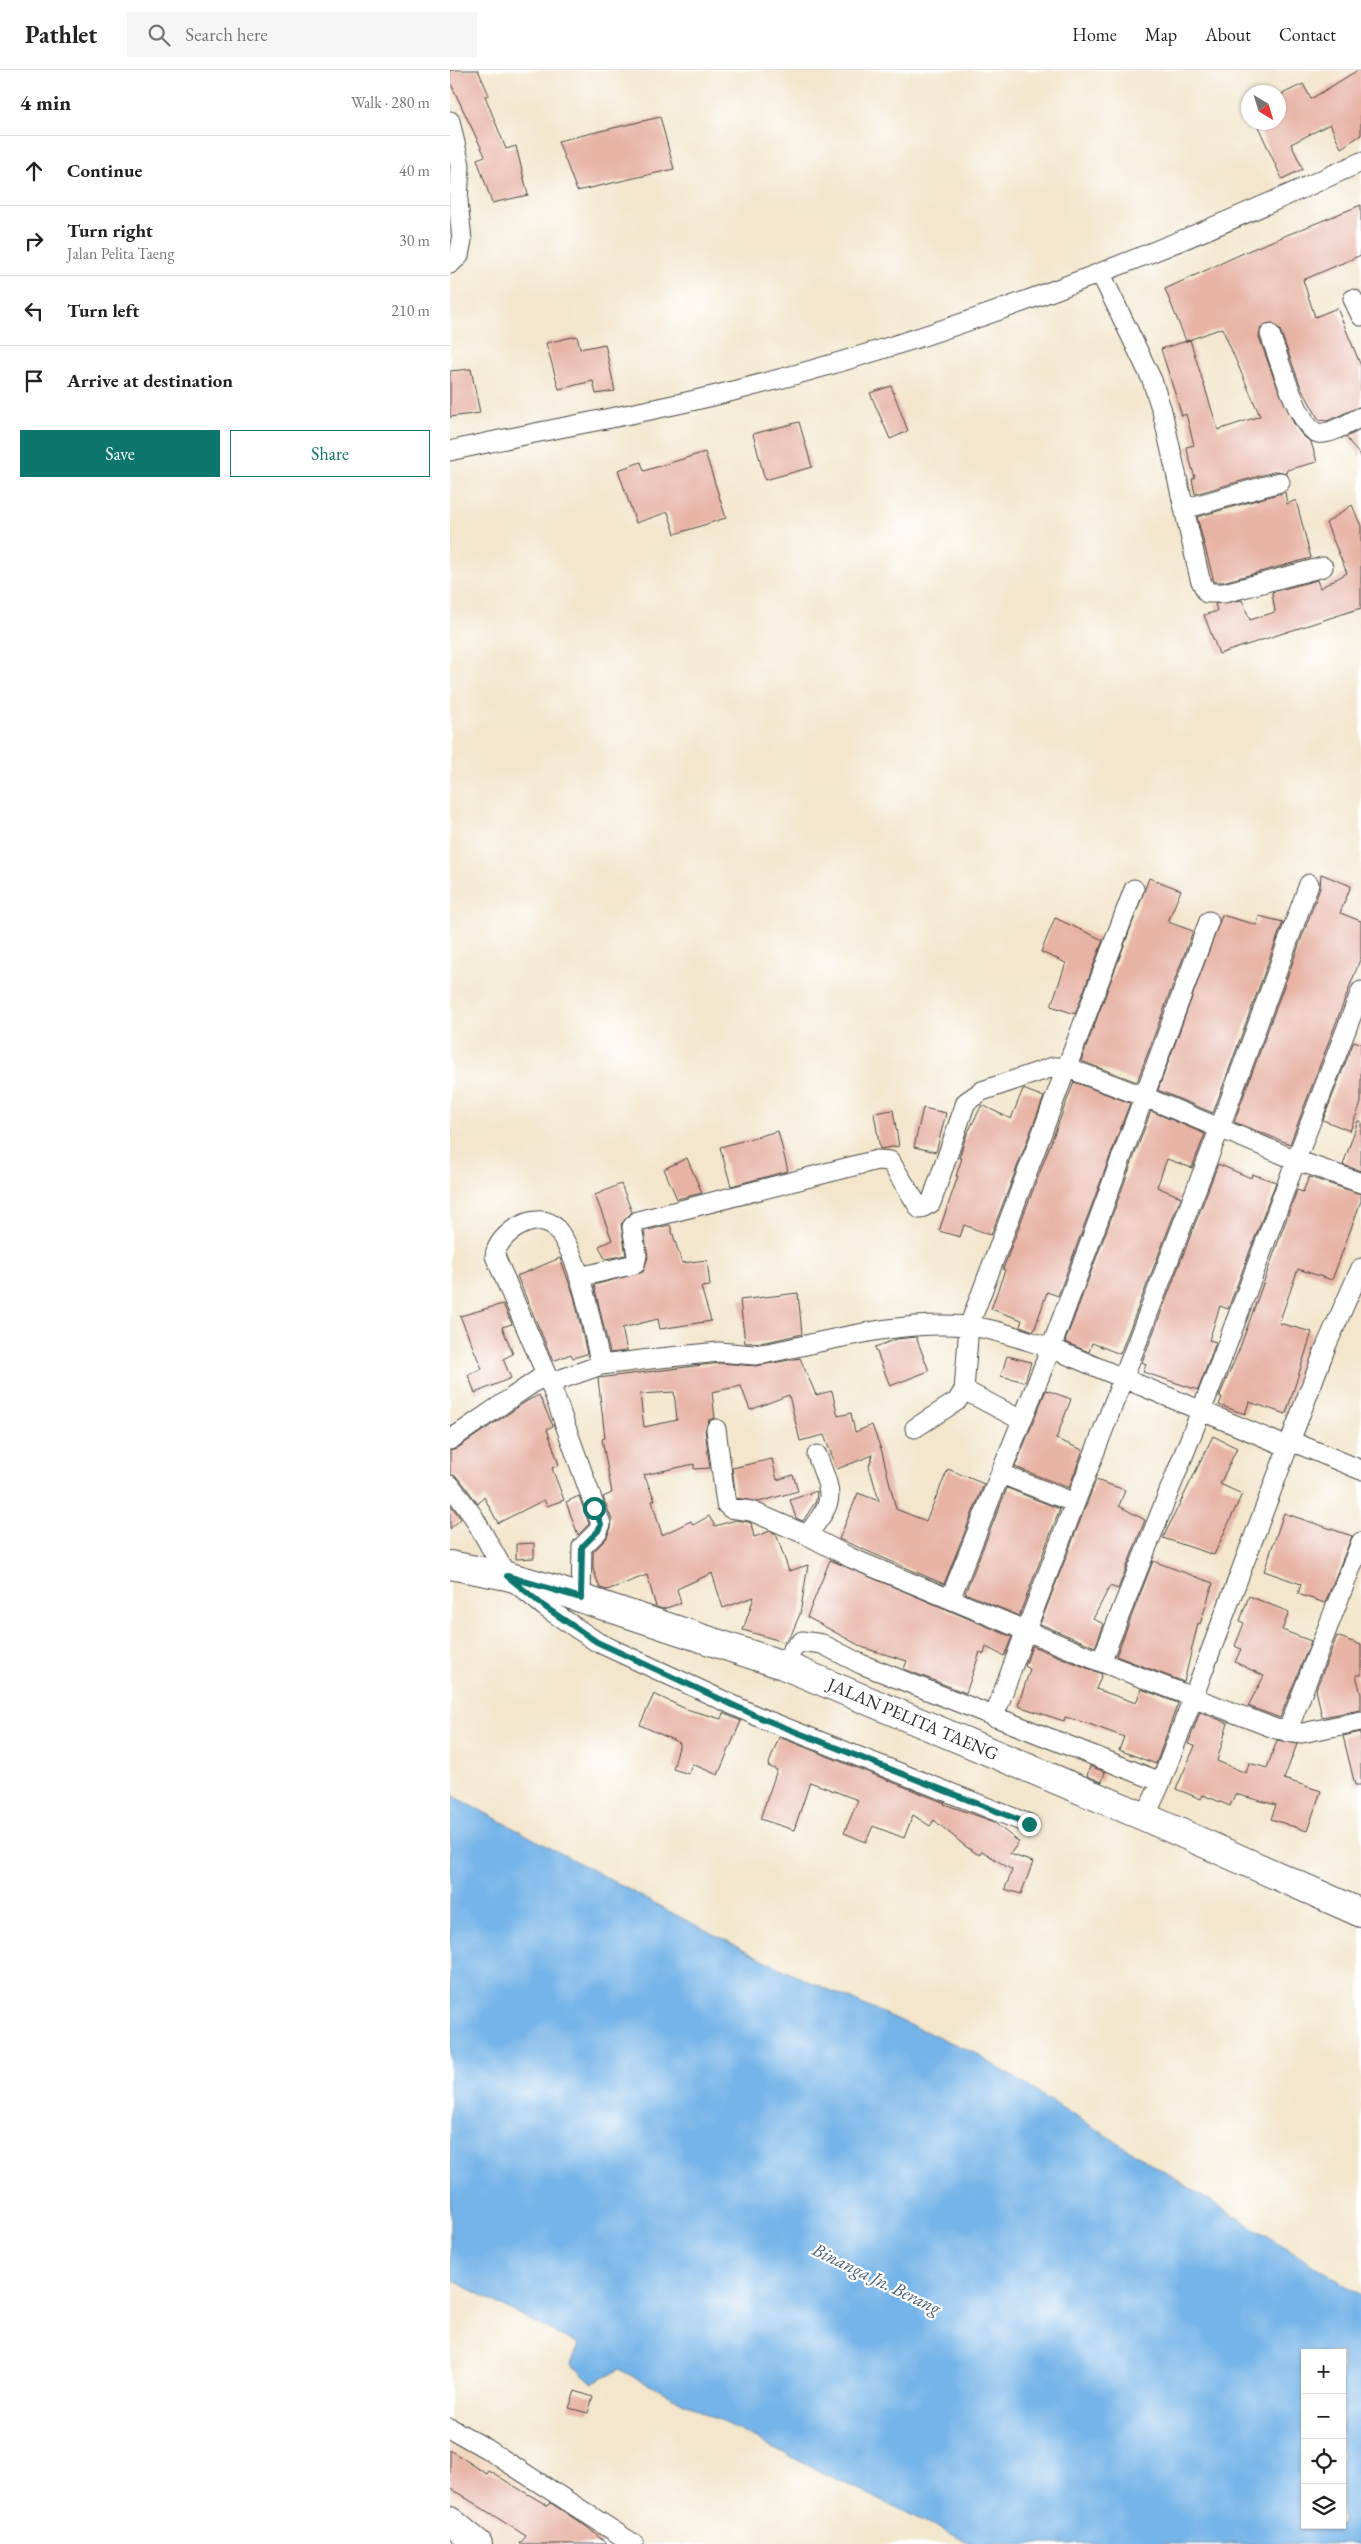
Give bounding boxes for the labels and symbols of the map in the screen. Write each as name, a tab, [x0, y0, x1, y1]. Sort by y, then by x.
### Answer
north arrow	[1241, 85, 1286, 130]
route start	[583, 1497, 606, 1520]
street label: JALAN PELITA TAENG	[823, 1671, 1002, 1765]
route end	[1018, 1813, 1041, 1836]
water label: Binanga Jn. Berang	[808, 2236, 946, 2321]

